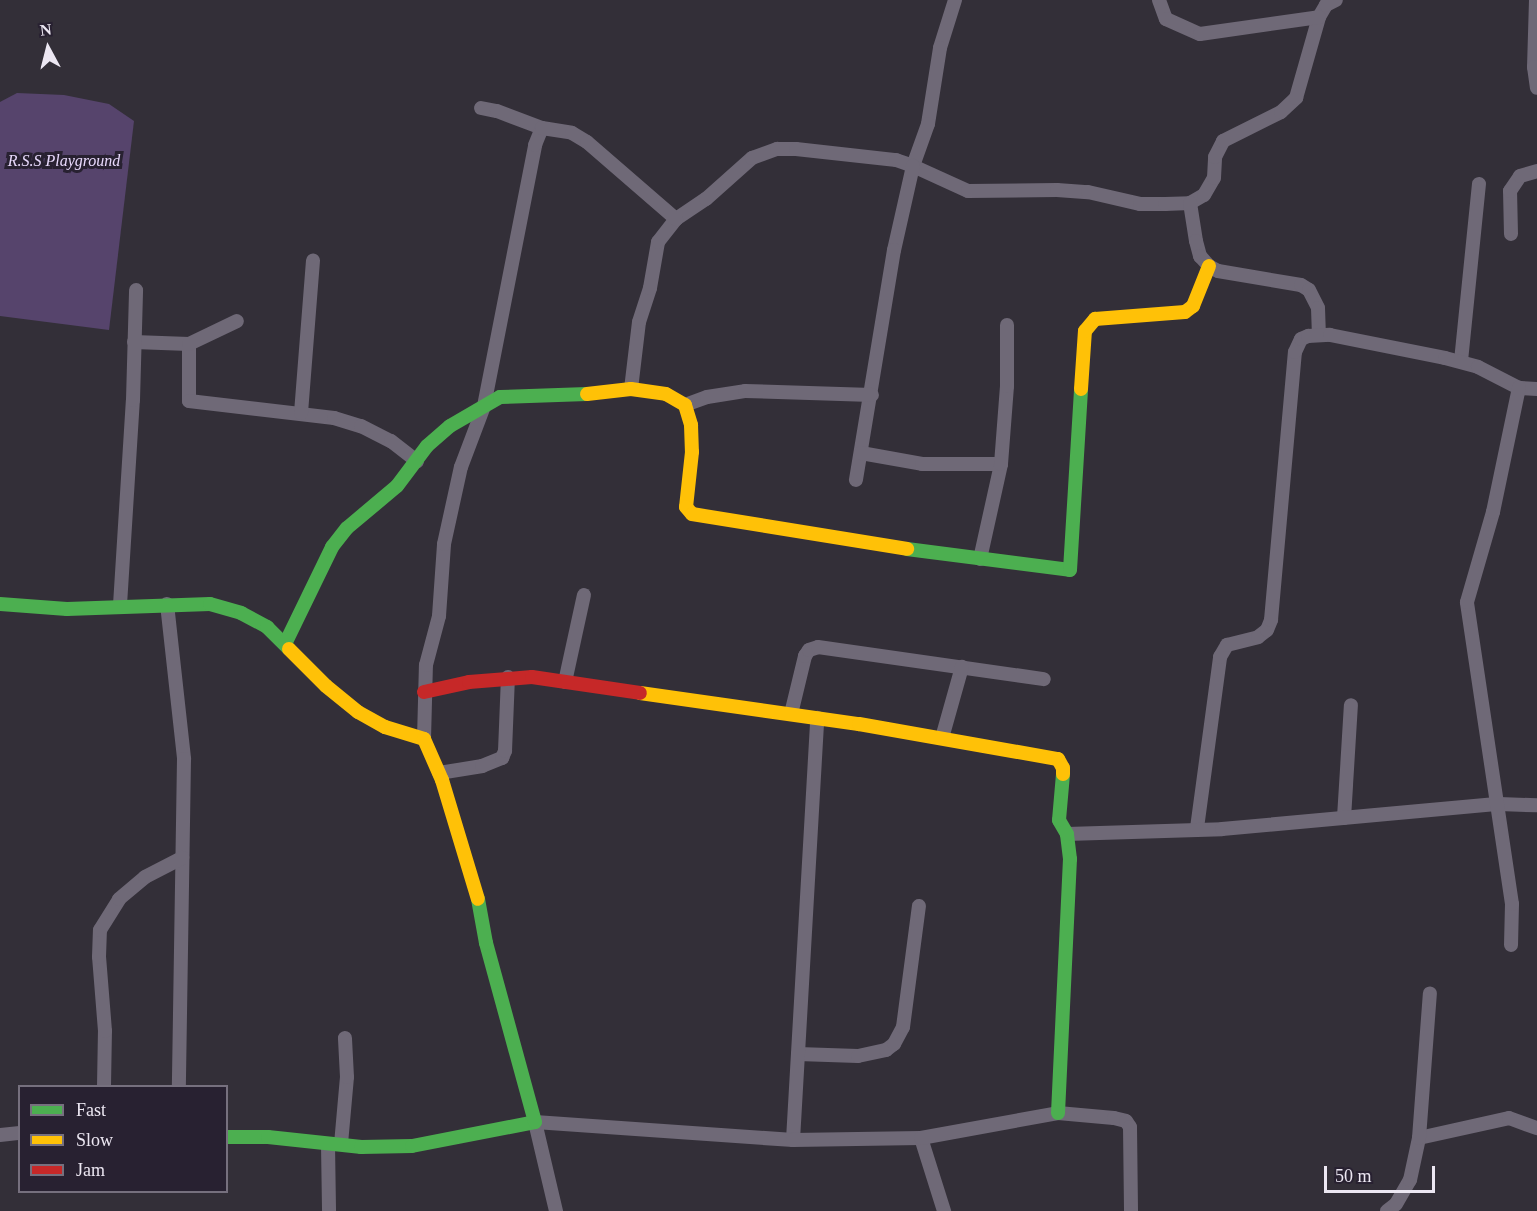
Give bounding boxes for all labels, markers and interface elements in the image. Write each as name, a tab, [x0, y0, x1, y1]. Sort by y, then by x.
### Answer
north arrow	[18, 18, 78, 78]
text: N	[39, 20, 53, 39]
park label: R.S.S Playground	[8, 151, 120, 171]
legend	[18, 1085, 228, 1193]
text: Fast	[76, 1100, 106, 1120]
text: Slow	[76, 1130, 113, 1150]
scale bar	[1327, 1154, 1438, 1192]
text: Jam	[76, 1160, 105, 1180]
text: 50 m	[1335, 1166, 1372, 1186]

